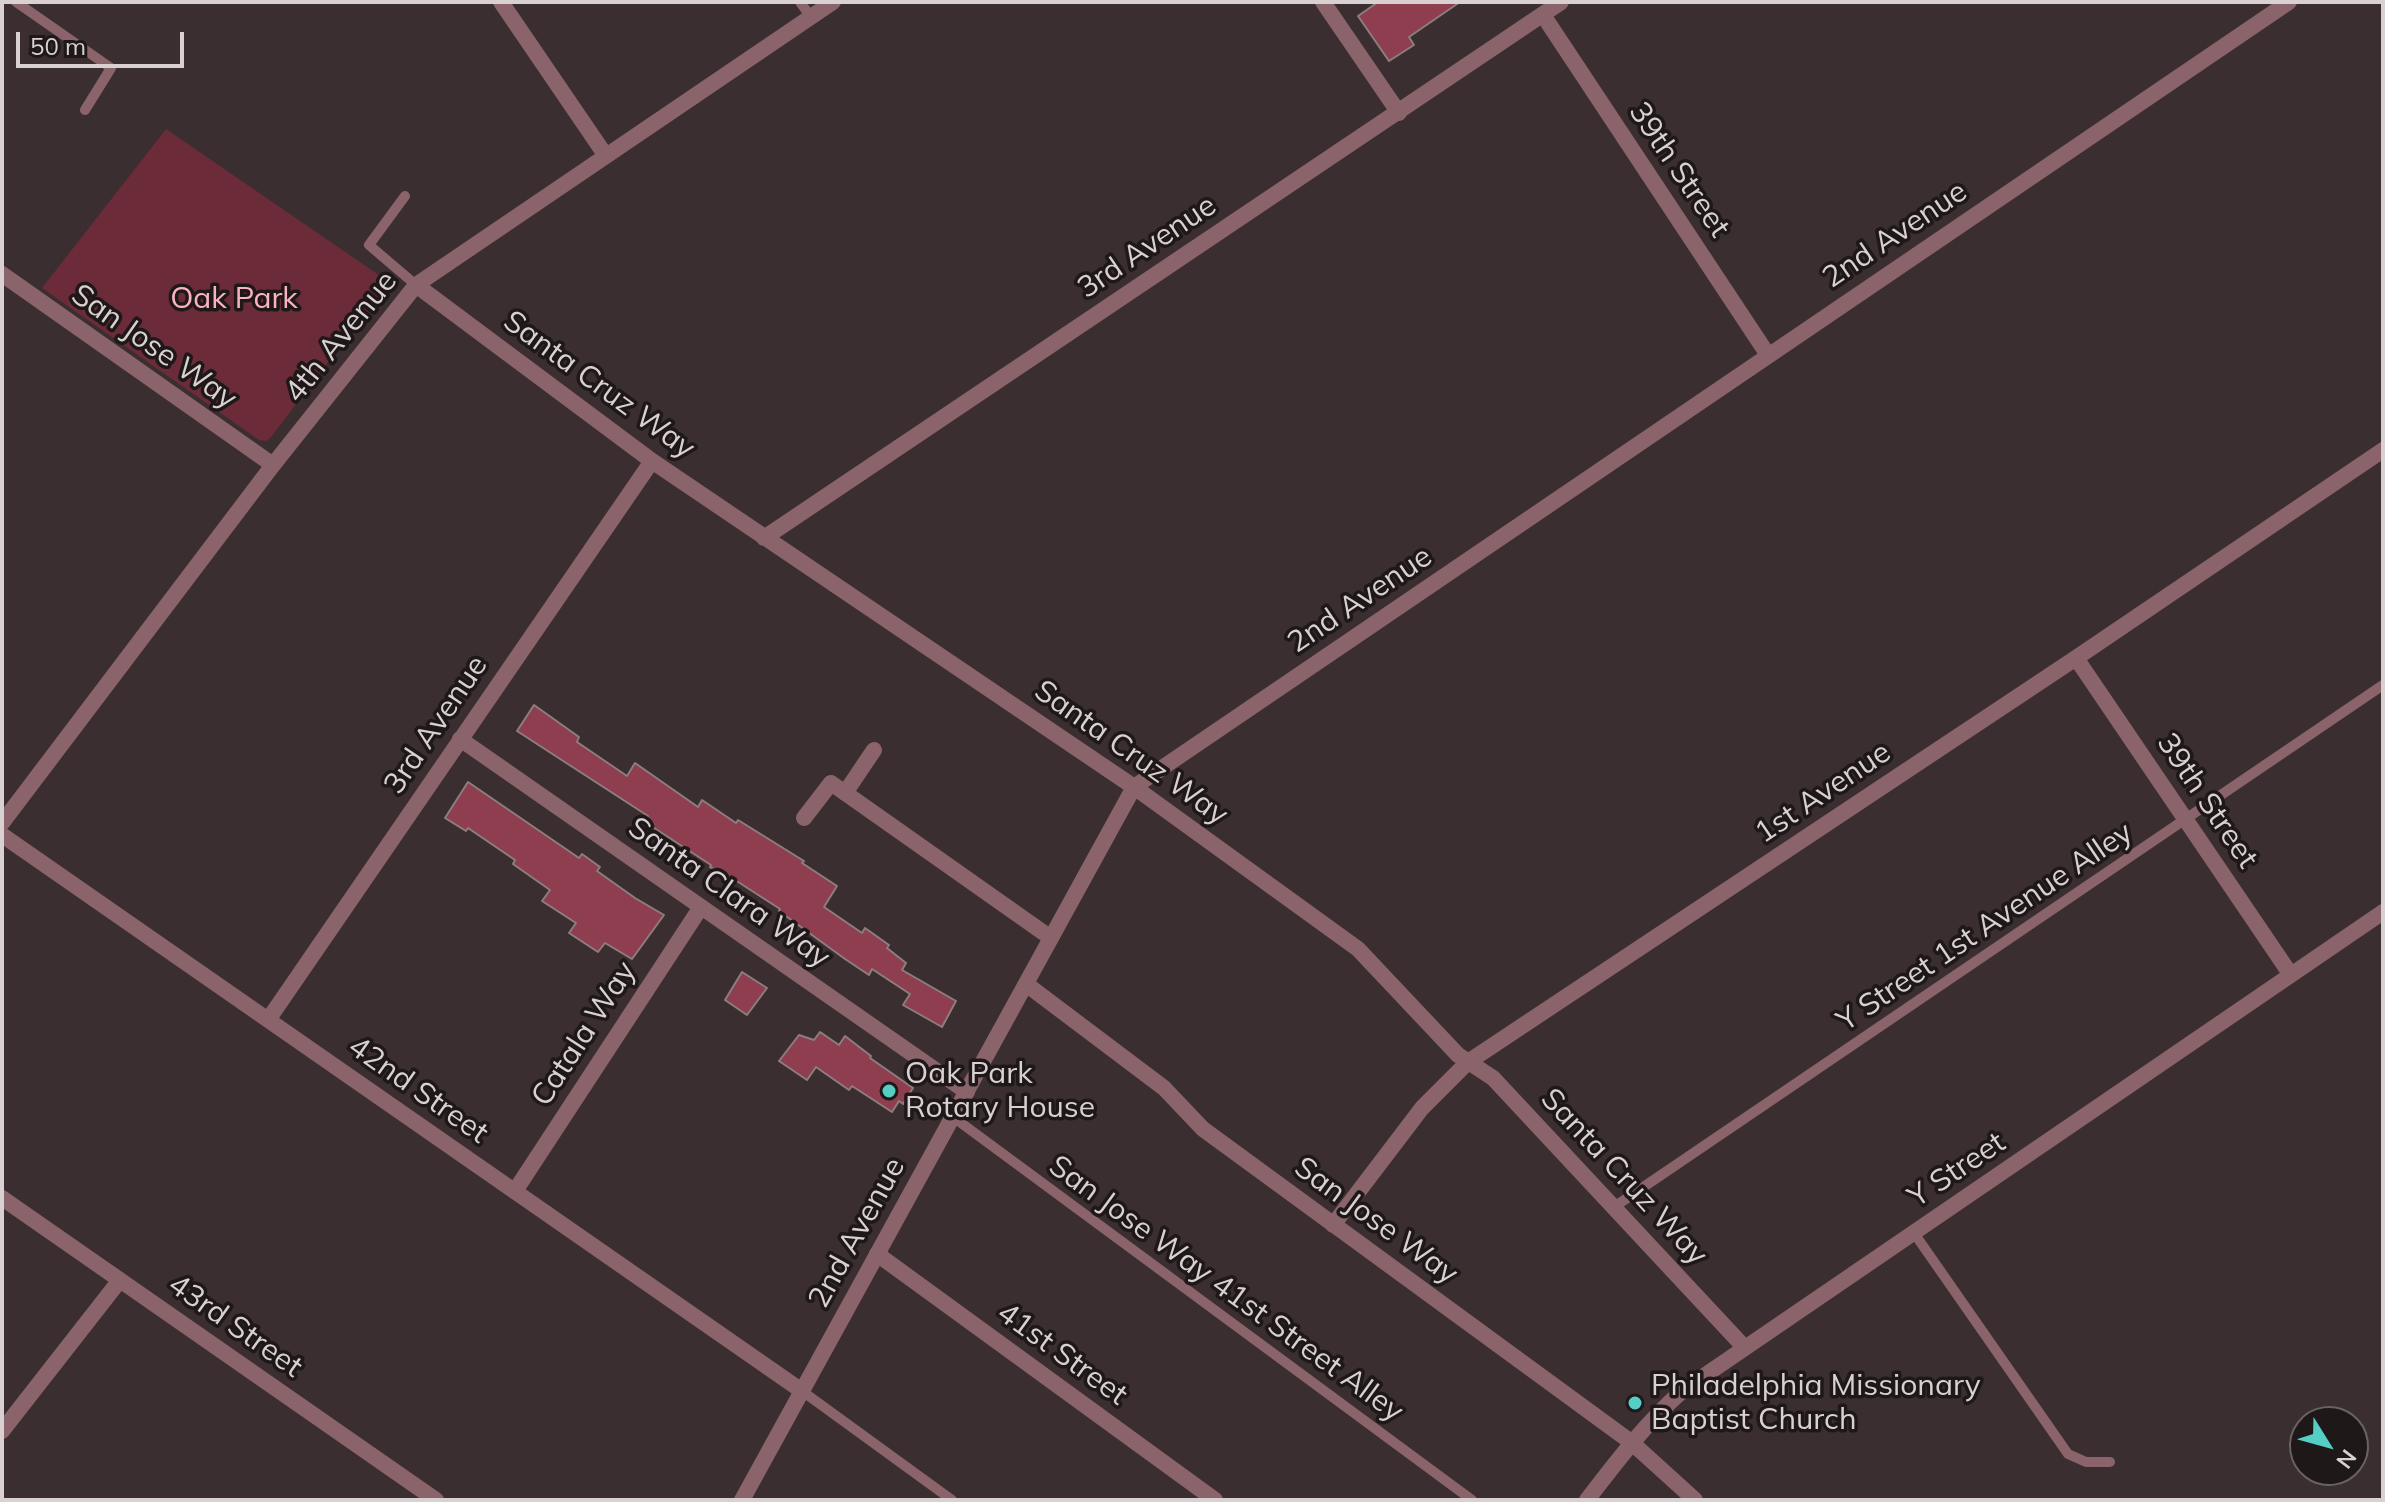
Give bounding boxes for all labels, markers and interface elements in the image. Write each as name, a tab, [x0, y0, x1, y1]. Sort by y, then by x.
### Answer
scale bar	[20, 16, 188, 66]
text: 50 m	[30, 31, 86, 61]
street label: 39th Street	[1621, 96, 1737, 244]
street label: 2nd Avenue	[1816, 174, 1974, 296]
street label: 3rd Avenue	[1071, 188, 1223, 306]
street label: 4th Avenue	[277, 264, 405, 410]
street label: San Jose Way	[64, 277, 244, 417]
park label: Oak Park	[170, 281, 298, 317]
street label: Santa Cruz Way	[496, 303, 702, 467]
street label: 2nd Avenue	[1281, 539, 1439, 661]
street label: 3rd Avenue	[377, 649, 495, 801]
street label: Santa Cruz Way	[1027, 673, 1235, 833]
street label: 39th Street	[2149, 727, 2265, 875]
street label: 1st Avenue	[1748, 735, 1898, 851]
street label: Santa Clara Way	[621, 810, 837, 976]
street label: Y Street 1st Avenue Alley	[1830, 815, 2140, 1039]
street label: Catala Way	[524, 955, 644, 1113]
street label: 42nd Street	[341, 1029, 495, 1151]
place label: Oak Park Rotary House	[905, 1056, 1095, 1126]
street label: Santa Cruz Way	[1533, 1081, 1715, 1273]
marker: Oak Park Rotary House	[880, 1082, 898, 1100]
street label: Y Street	[1902, 1125, 2012, 1215]
street label: San Jose Way 41st Street Alley	[1042, 1148, 1410, 1430]
street label: San Jose Way	[1287, 1150, 1465, 1292]
street label: 2nd Avenue	[801, 1152, 913, 1314]
street label: 43rd Street	[161, 1267, 309, 1385]
street label: 41st Street	[990, 1295, 1134, 1413]
place label: Philadelphia Missionary Baptist Church	[1651, 1368, 1981, 1438]
marker: Philadelphia Missionary Baptist Church	[1626, 1394, 1644, 1412]
north arrow	[2289, 1406, 2369, 1486]
text: N	[2330, 1444, 2363, 1474]

